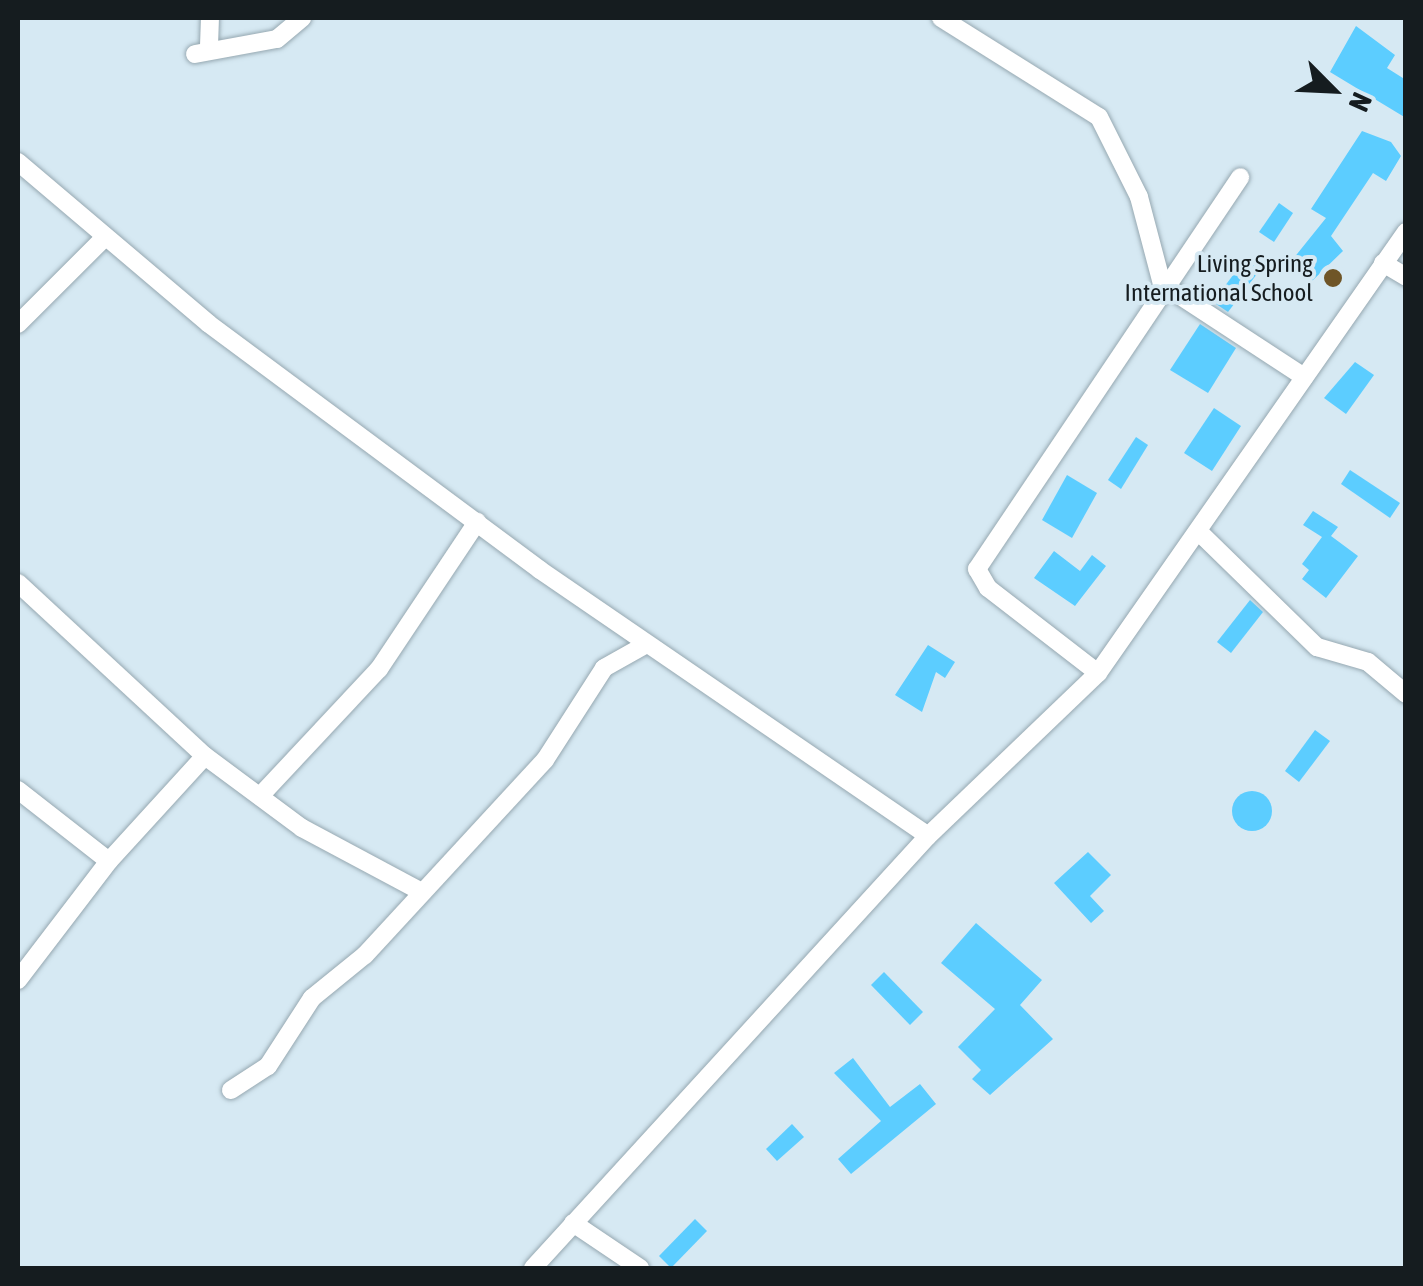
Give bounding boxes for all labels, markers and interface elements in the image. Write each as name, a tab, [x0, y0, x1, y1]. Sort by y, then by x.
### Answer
north arrow	[1283, 40, 1383, 140]
text: N	[1342, 88, 1378, 116]
place label: Living Spring International School	[1125, 249, 1313, 308]
marker: Living Spring International School	[1322, 267, 1344, 289]

